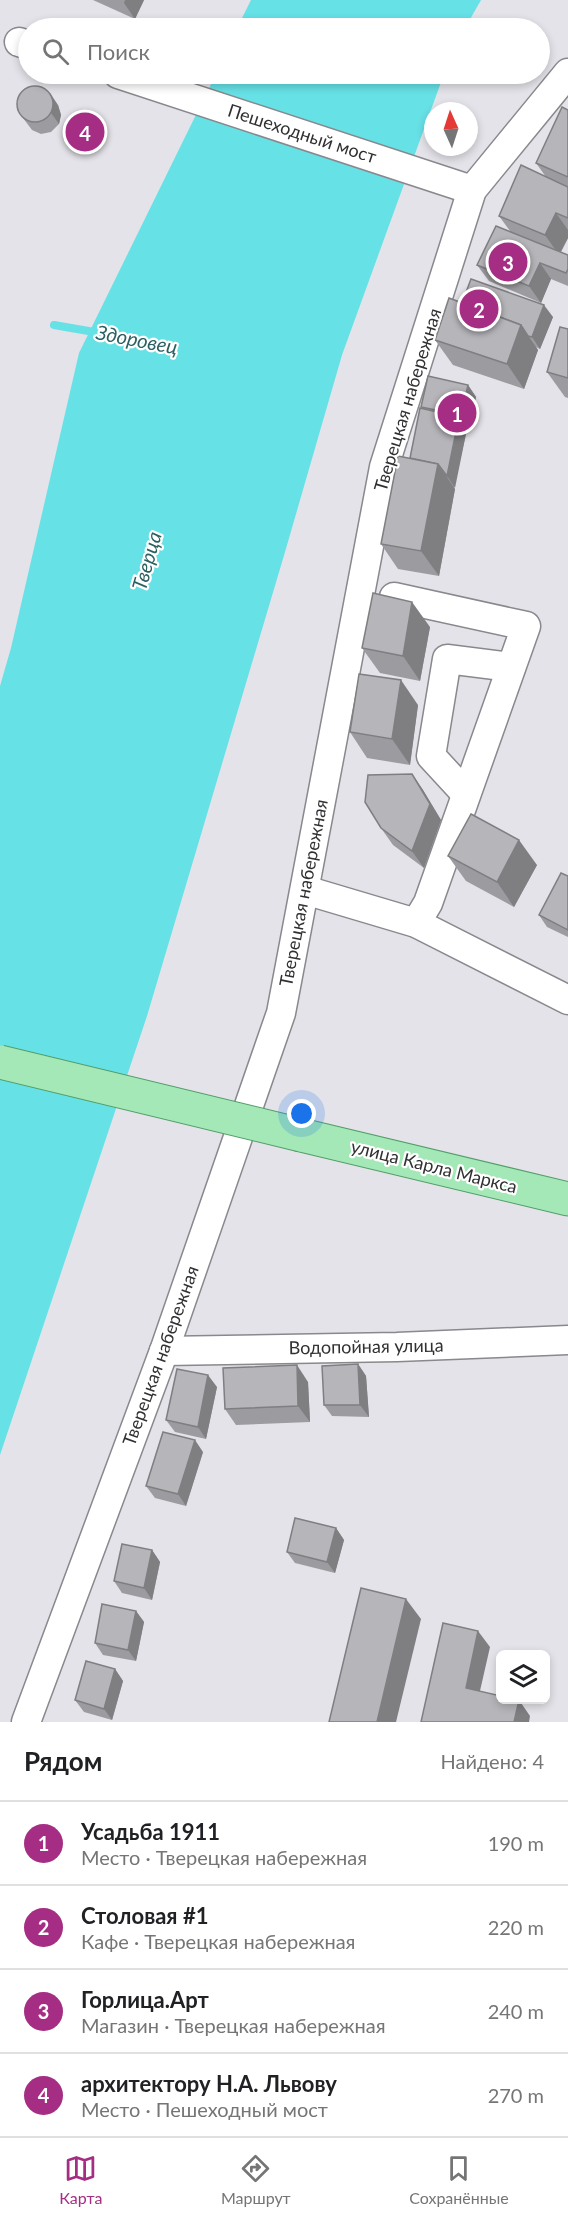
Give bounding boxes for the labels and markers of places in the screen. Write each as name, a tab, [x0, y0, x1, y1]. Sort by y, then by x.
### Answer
pin: 4	[66, 110, 104, 154]
pin: 3	[488, 240, 528, 284]
pin: 2	[460, 286, 498, 332]
pin: 1	[438, 390, 476, 436]

